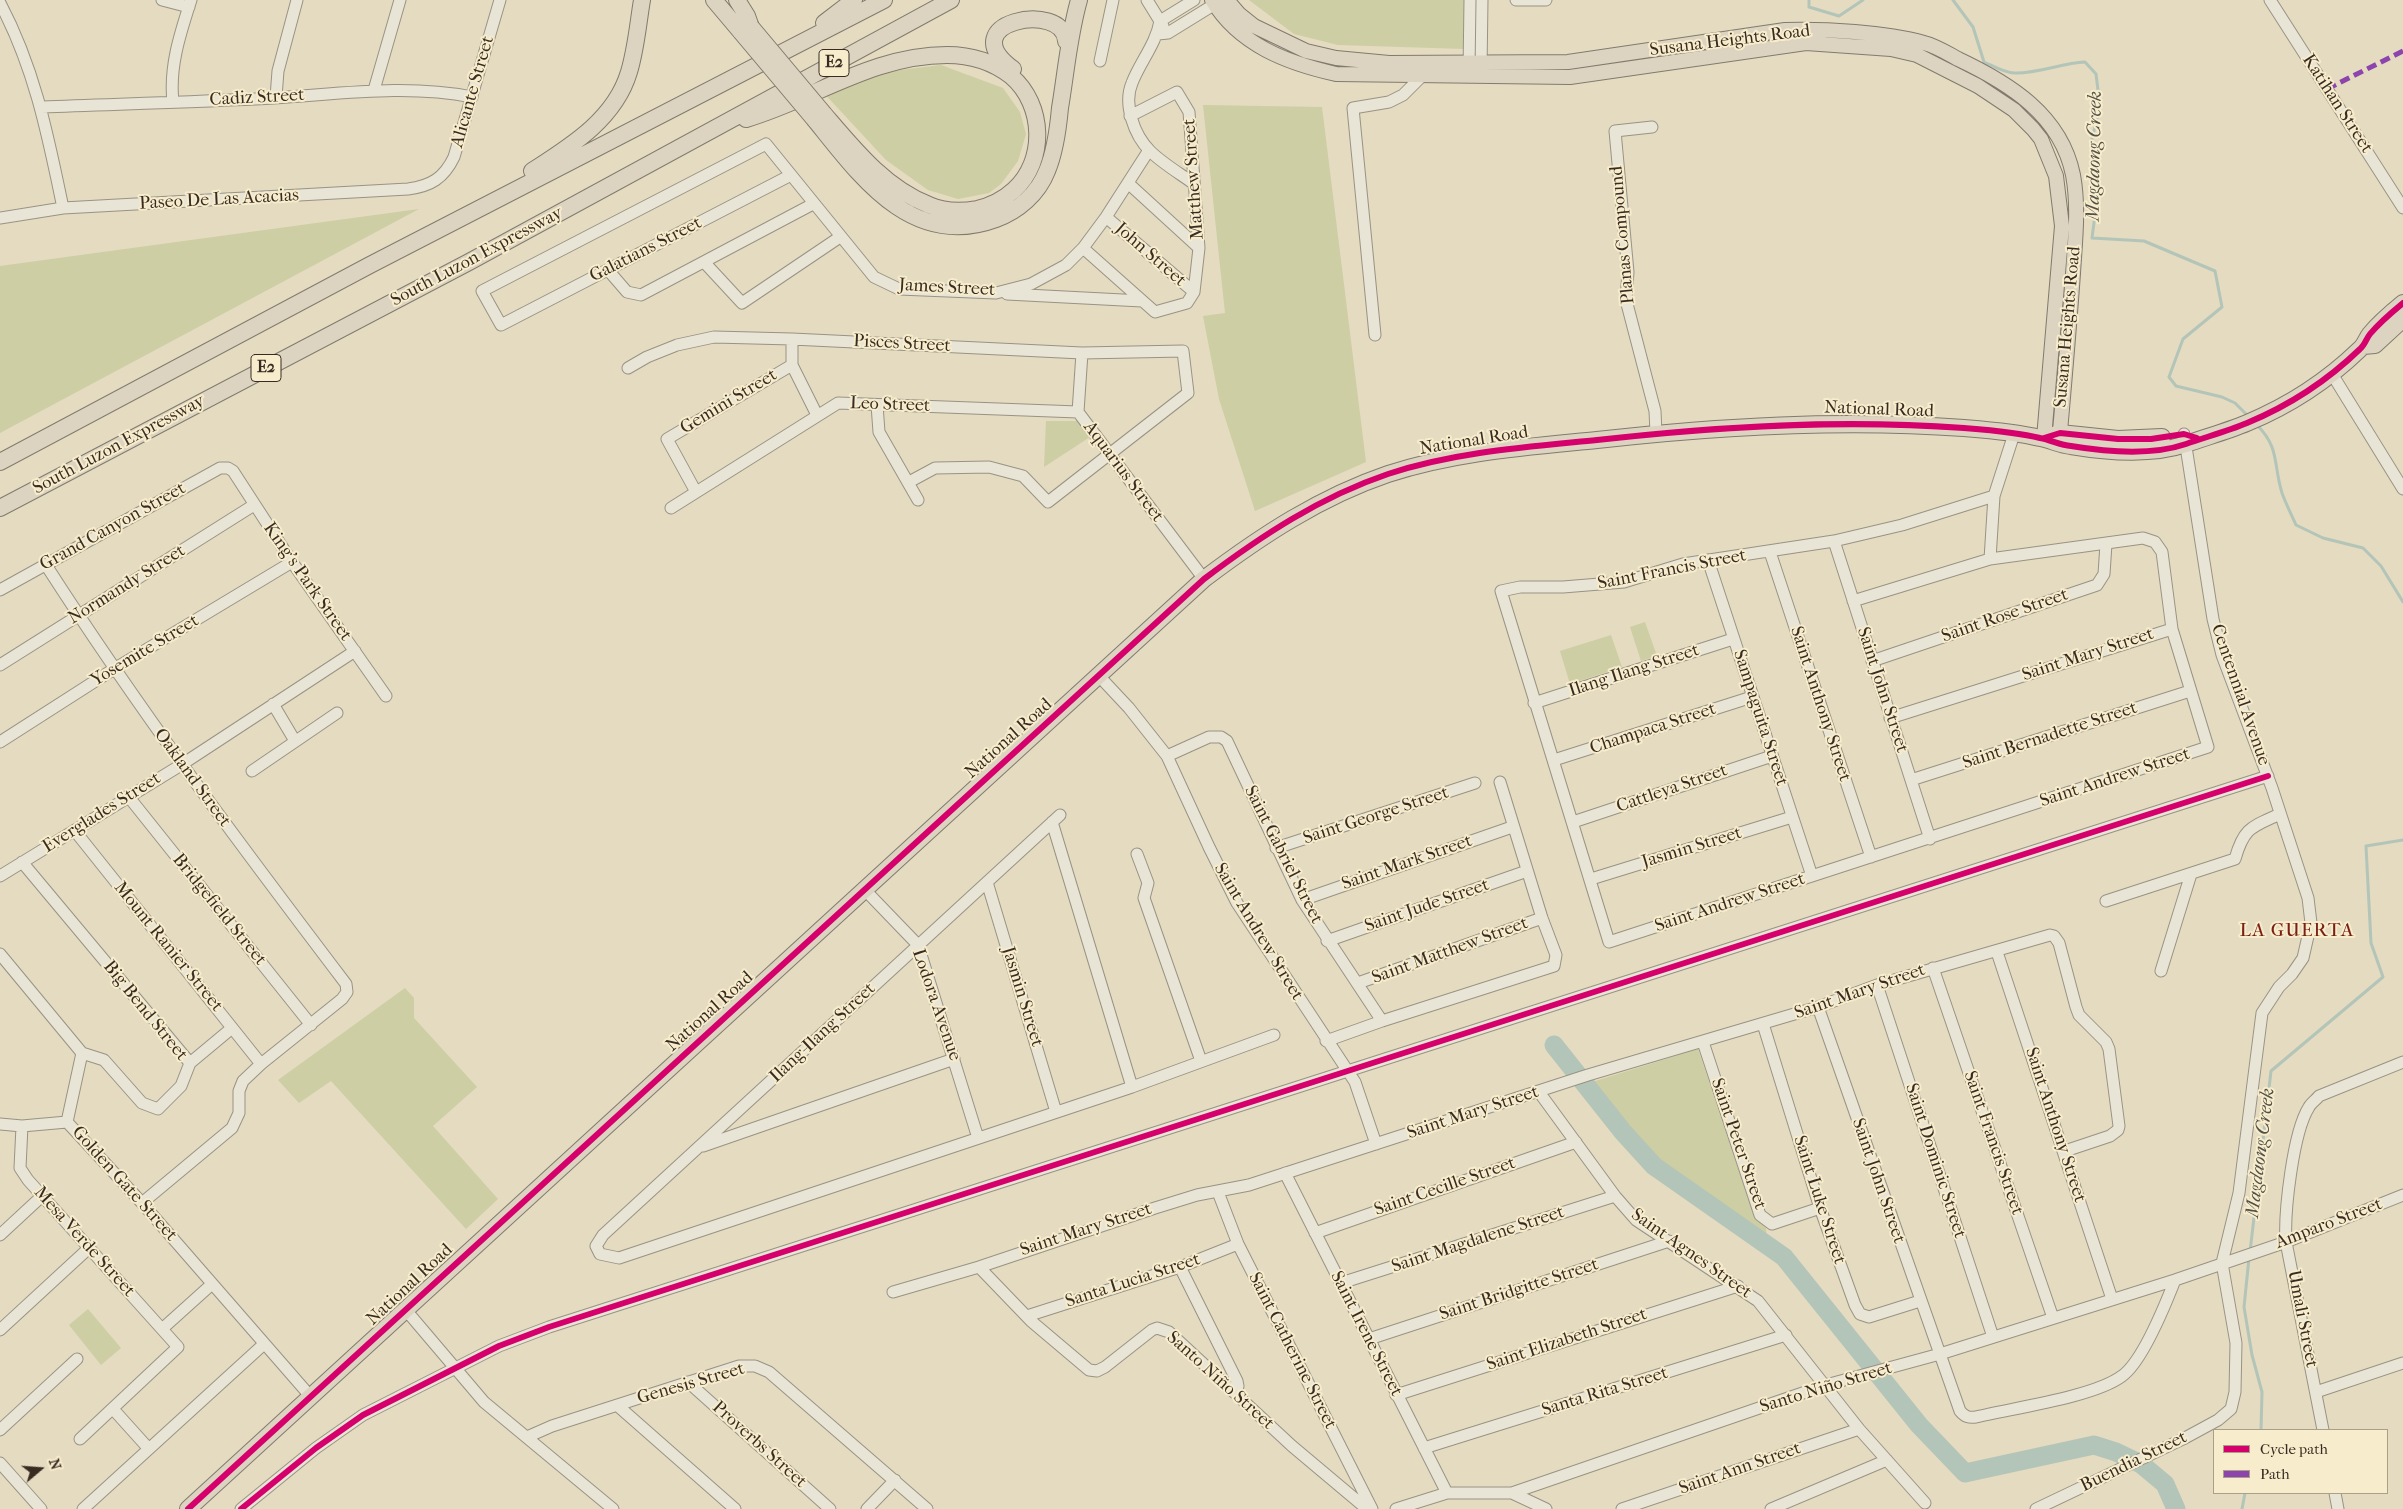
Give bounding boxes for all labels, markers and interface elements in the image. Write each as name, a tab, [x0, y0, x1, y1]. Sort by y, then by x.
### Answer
street label: Susana Heights Road	[1648, 20, 1812, 62]
street label: Alicante Street	[447, 34, 499, 150]
road number: E2	[819, 49, 849, 76]
street label: Katihan Street	[2297, 50, 2377, 158]
street label: Cadiz Street	[209, 85, 305, 111]
water label: Magdaong Creek	[2082, 91, 2108, 221]
street label: Matthew Street	[1179, 118, 1209, 240]
street label: Planas Compound	[1606, 165, 1640, 305]
street label: Paseo De Las Acacias	[139, 185, 299, 215]
street label: South Luzon Expressway	[387, 202, 567, 312]
street label: Galatians Street	[586, 212, 706, 288]
street label: John Street	[1110, 218, 1190, 292]
street label: Susana Heights Road	[2050, 245, 2086, 409]
street label: James Street	[898, 275, 996, 301]
street label: Pisces Street	[853, 331, 951, 357]
road number: E2	[251, 354, 281, 382]
street label: Gemini Street	[677, 365, 781, 439]
street label: South Luzon Expressway	[29, 390, 209, 500]
street label: Leo Street	[849, 393, 931, 417]
street label: National Road	[1824, 397, 1934, 423]
street label: Aquarius Street	[1078, 417, 1168, 527]
street label: National Road	[1418, 422, 1530, 460]
street label: Grand Canyon Street	[36, 478, 190, 576]
street label: King's Park Street	[258, 519, 356, 645]
street label: Normandy Street	[64, 540, 190, 630]
street label: Saint Francis Street	[1596, 545, 1748, 595]
street label: Saint Rose Street	[1939, 584, 2071, 648]
street label: Yosemite Street	[87, 610, 203, 692]
street label: Centennial Avenue	[2206, 621, 2274, 769]
street label: Saint Anthony Street	[1785, 624, 1855, 784]
street label: Saint John Street	[1852, 624, 1912, 756]
street label: Saint Mary Street	[2020, 624, 2156, 686]
street label: Ilang Ilang Street	[1566, 640, 1702, 702]
street label: Sampaguita Street	[1728, 647, 1792, 789]
street label: National Road	[961, 694, 1057, 784]
street label: Champaca Street	[1587, 698, 1719, 760]
street label: Saint Bernadette Street	[1960, 698, 2140, 774]
street label: Oakland Street	[149, 724, 235, 832]
street label: Saint Andrew Street	[2037, 744, 2193, 812]
street label: Cattleya Street	[1614, 760, 1730, 818]
street label: Everglades Street	[39, 768, 165, 858]
street label: Saint Gabriel Street	[1239, 782, 1327, 928]
street label: Saint George Street	[1301, 782, 1451, 850]
street label: Jasmin Street	[1639, 823, 1745, 873]
street label: Saint Mark Street	[1339, 831, 1475, 895]
street label: Bridgefield Street	[167, 850, 271, 970]
street label: Saint Andrew Street	[1208, 859, 1308, 1005]
street label: Saint Andrew Street	[1652, 869, 1808, 937]
street label: Saint Jude Street	[1362, 875, 1492, 937]
street label: Mount Ranier Street	[109, 878, 227, 1016]
street label: Saint Matthew Street	[1369, 913, 1531, 989]
district label: LA GUERTA	[2238, 920, 2356, 942]
street label: Jasmin Street	[997, 944, 1047, 1050]
street label: Lodora Avenue	[907, 946, 965, 1064]
street label: Big Bend Street	[98, 957, 192, 1065]
street label: Saint Mary Street	[1792, 959, 1928, 1025]
street label: National Road	[662, 967, 758, 1057]
street label: Ilang-Ilang Street	[766, 978, 880, 1088]
street label: Saint Anthony Street	[2020, 1045, 2090, 1205]
street label: Saint Francis Street	[1958, 1068, 2028, 1218]
street label: Saint Peter Street	[1705, 1076, 1771, 1212]
street label: Saint Dominic Street	[1900, 1081, 1970, 1241]
street label: Saint Mary Street	[1405, 1082, 1541, 1144]
water label: Magdaong Creek	[2242, 1087, 2280, 1219]
street label: Saint John Street	[1846, 1116, 1910, 1246]
street label: Golden Gate Street	[67, 1122, 181, 1246]
street label: Saint Luke Street	[1788, 1133, 1850, 1267]
street label: Saint Cecille Street	[1372, 1153, 1518, 1221]
street label: Mesa Verde Street	[29, 1182, 139, 1302]
street label: Amparo Street	[2272, 1194, 2386, 1254]
street label: Saint Mary Street	[1018, 1199, 1154, 1261]
street label: Saint Magdalene Street	[1389, 1202, 1567, 1278]
street label: Saint Agnes Street	[1627, 1204, 1755, 1304]
street label: National Road	[362, 1240, 458, 1330]
street label: Santa Lucia Street	[1063, 1249, 1203, 1313]
street label: Saint Bridgitte Street	[1437, 1254, 1601, 1326]
street label: Saint Irene Street	[1325, 1268, 1407, 1400]
street label: Umali Street	[2282, 1268, 2322, 1370]
street label: Saint Catherine Street	[1243, 1269, 1341, 1433]
street label: Saint Elizabeth Street	[1484, 1304, 1650, 1376]
street label: Santo Niño Street	[1162, 1327, 1278, 1435]
street label: Genesis Street	[635, 1358, 747, 1410]
street label: Santo Niño Street	[1757, 1358, 1895, 1418]
street label: Santa Rita Street	[1539, 1363, 1671, 1421]
street label: Proverbs Street	[707, 1397, 811, 1493]
street label: Buendia Street	[2077, 1427, 2191, 1497]
legend	[2213, 1429, 2388, 1494]
street label: Saint Ann Street	[1676, 1438, 1804, 1500]
text: Cycle path	[2260, 1440, 2328, 1458]
north arrow	[15, 1444, 65, 1494]
text: N	[45, 1457, 64, 1472]
text: Path	[2260, 1465, 2290, 1483]

